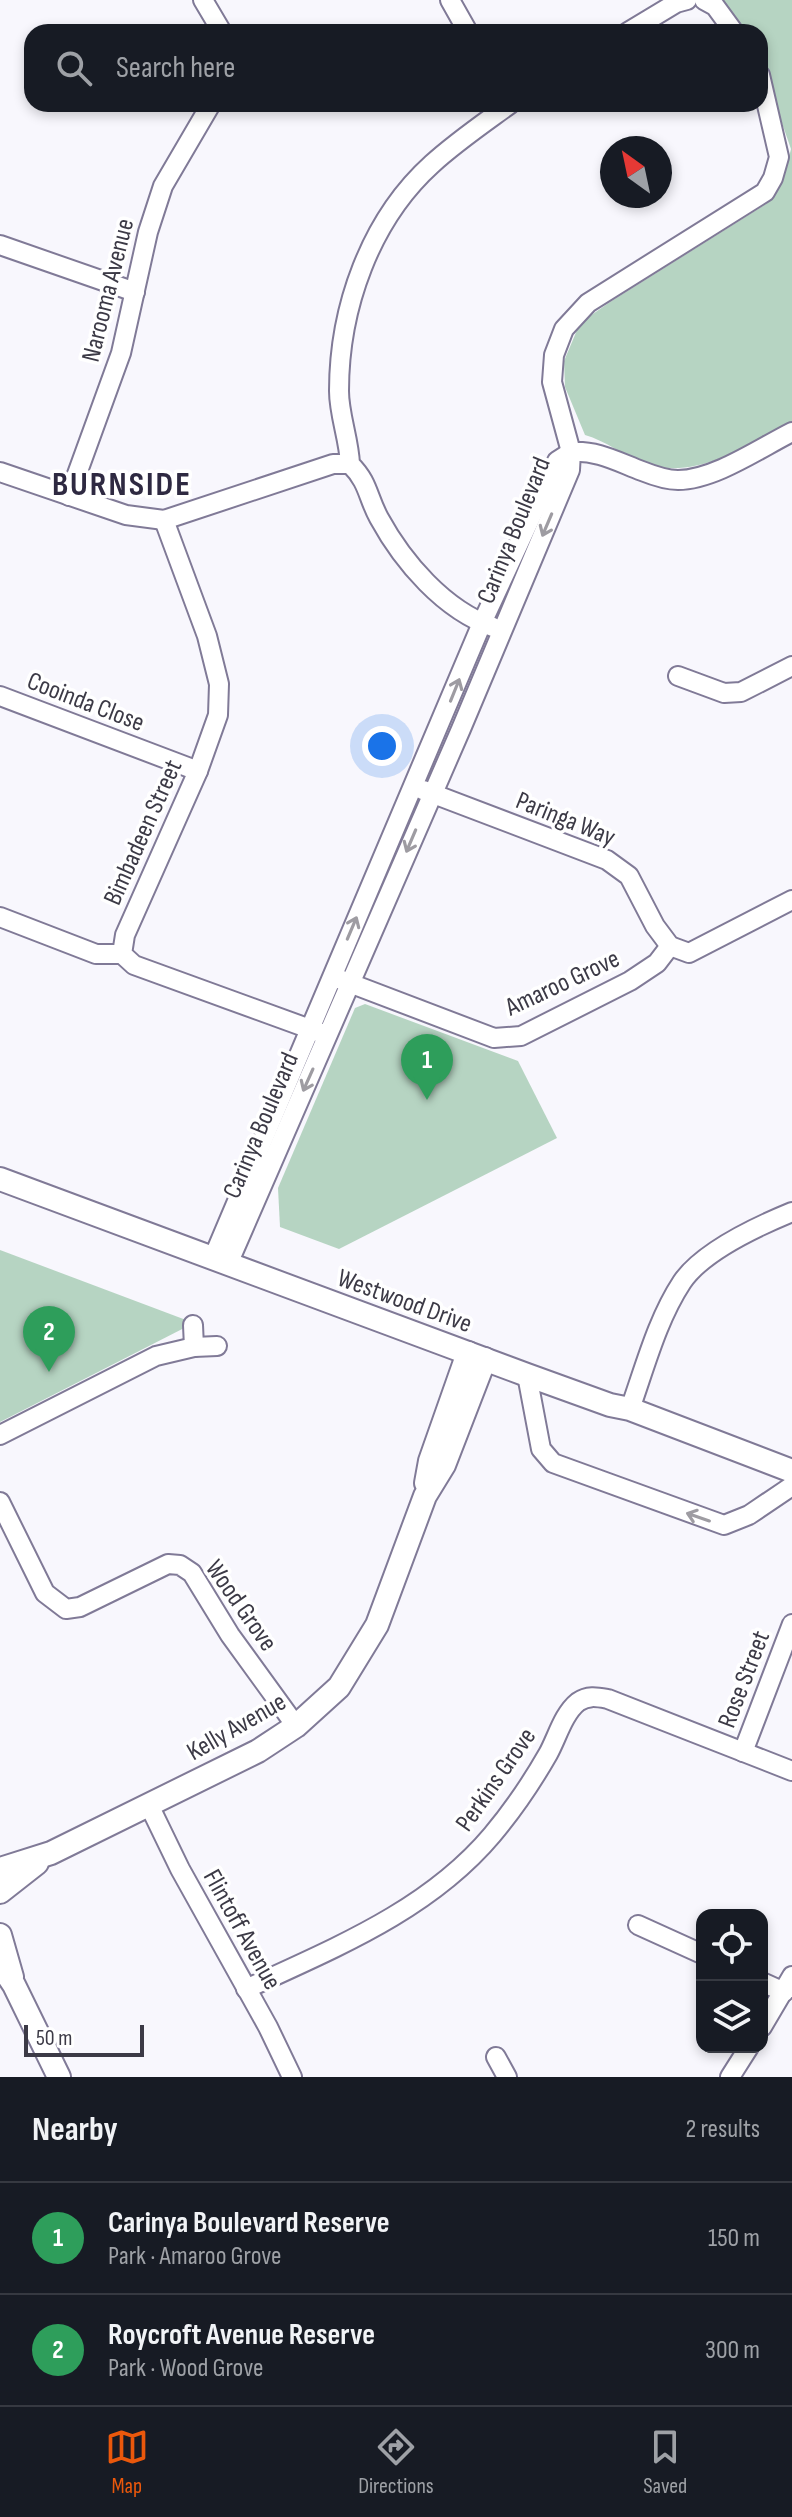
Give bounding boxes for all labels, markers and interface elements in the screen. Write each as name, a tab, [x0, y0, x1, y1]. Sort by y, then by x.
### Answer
search box	[24, 24, 768, 112]
icon: search	[52, 46, 96, 90]
text: Search here	[116, 50, 235, 86]
north arrow	[600, 136, 672, 208]
street label: Narooma Avenue	[76, 216, 141, 365]
street label: Carinya Boulevard	[471, 453, 558, 608]
district label: BURNSIDE	[52, 464, 192, 505]
one-way arrow	[538, 512, 553, 537]
street label: Cooinda Close	[23, 666, 148, 739]
one-way arrow	[449, 678, 464, 703]
your location	[362, 726, 402, 766]
street label: Bimbadeen Street	[98, 755, 189, 910]
street label: Paringa Way	[511, 785, 620, 853]
one-way arrow	[402, 828, 417, 853]
one-way arrow	[346, 916, 361, 941]
street label: Amaroo Grove	[500, 944, 624, 1024]
pin: 1	[401, 1034, 453, 1100]
street label: Carinya Boulevard	[217, 1048, 306, 1203]
one-way arrow	[299, 1067, 314, 1092]
street label: Westwood Drive	[333, 1263, 476, 1340]
pin: 2	[23, 1306, 75, 1372]
one-way arrow	[686, 1509, 711, 1523]
street label: Wood Grove	[198, 1554, 283, 1657]
street label: Rose Street	[712, 1627, 777, 1732]
street label: Kelly Avenue	[182, 1687, 292, 1768]
street label: Perkins Grove	[449, 1722, 543, 1838]
street label: Flintoff Avenue	[196, 1864, 287, 1995]
map controls	[696, 1909, 768, 2053]
button: locate	[696, 1909, 768, 1981]
button: layers	[696, 1981, 768, 2053]
scale bar	[24, 2021, 144, 2057]
text: 50 m	[36, 2025, 72, 2052]
text: Nearby	[32, 2109, 118, 2150]
text: 2 results	[686, 2114, 760, 2145]
text: Carinya Boulevard Reserve	[108, 2205, 390, 2241]
text: 1	[53, 2223, 63, 2254]
text: 150 m	[708, 2223, 760, 2254]
text: Park · Amaroo Grove	[108, 2241, 282, 2272]
text: Roycroft Avenue Reserve	[108, 2317, 375, 2353]
text: 2	[52, 2335, 64, 2366]
text: 300 m	[705, 2335, 760, 2366]
text: Park · Wood Grove	[108, 2353, 263, 2384]
tab: Map	[105, 2425, 149, 2500]
tab: Directions	[358, 2425, 434, 2500]
tab: Saved	[643, 2425, 687, 2500]

